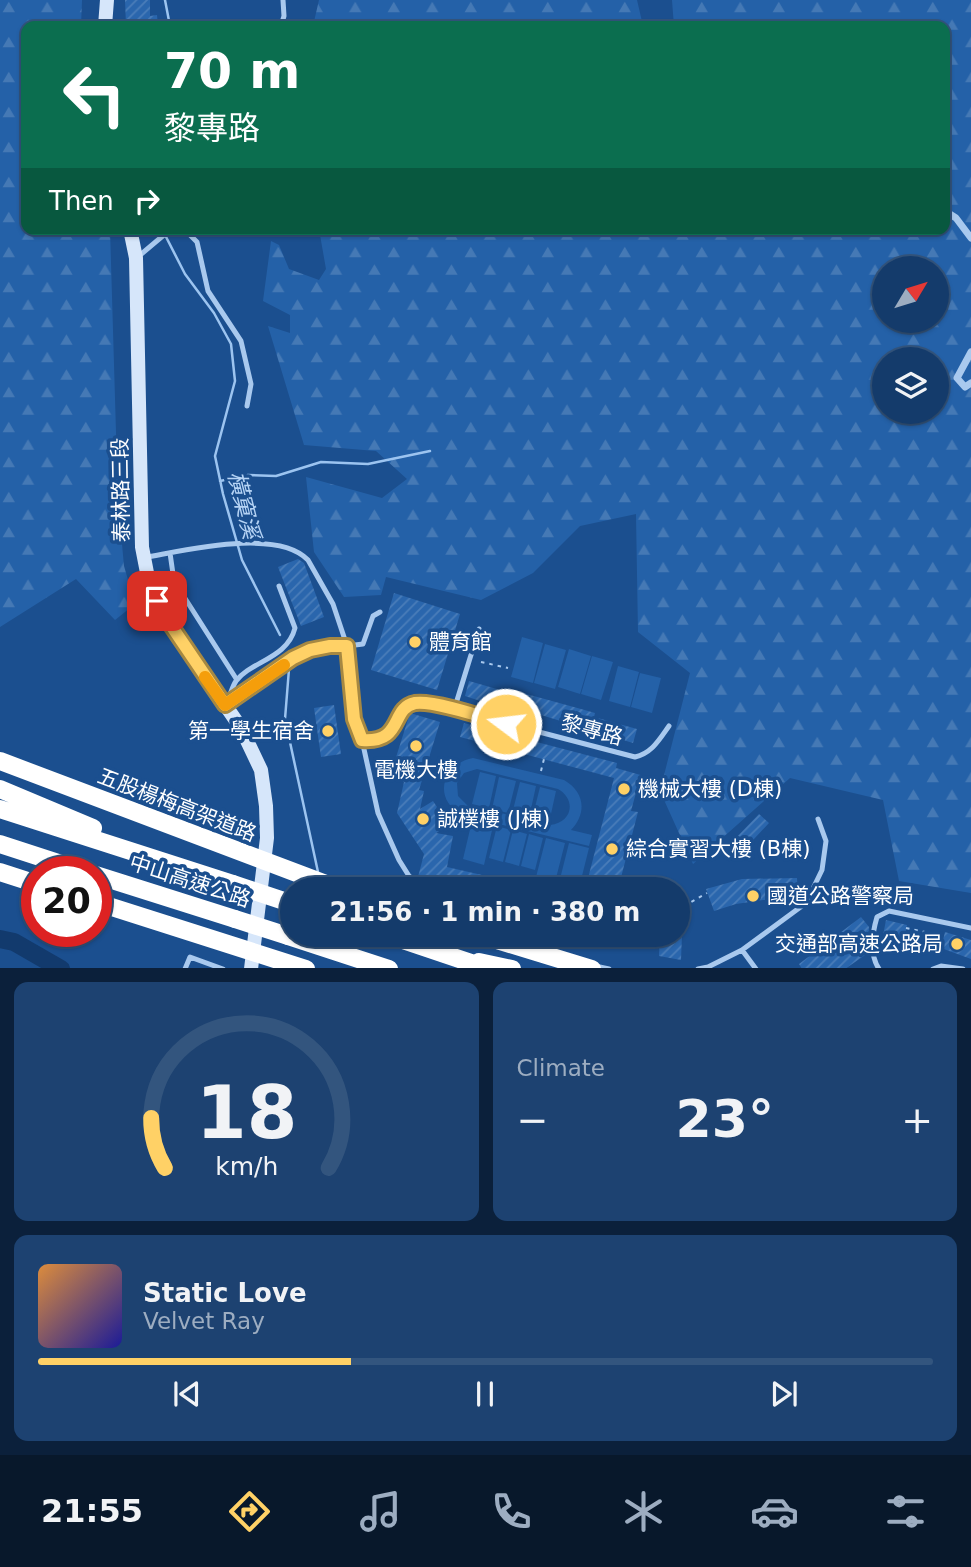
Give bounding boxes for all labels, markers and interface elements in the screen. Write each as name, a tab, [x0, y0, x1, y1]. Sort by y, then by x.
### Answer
text: 70 m	[164, 43, 300, 100]
icon: left	[49, 49, 140, 140]
text: 黎專路	[164, 109, 260, 147]
icon: right	[128, 182, 166, 220]
text: Then	[49, 186, 114, 216]
north arrow	[872, 256, 948, 332]
map controls	[872, 256, 949, 424]
button: layers	[872, 347, 949, 424]
street label: 泰林路三段	[108, 437, 134, 543]
water label: 橫窠溪	[223, 468, 266, 545]
pin	[127, 571, 187, 631]
icon: arrive	[138, 582, 176, 620]
place label: 體育館	[429, 630, 492, 654]
marker: 體育館	[407, 634, 423, 650]
position arrow	[469, 687, 543, 761]
street label: 黎專路	[558, 710, 626, 750]
place label: 第一學生宿舍	[188, 719, 314, 743]
marker: 第一學生宿舍	[320, 723, 336, 739]
marker: 電機大樓	[408, 738, 424, 754]
place label: 電機大樓	[374, 758, 458, 782]
street label: 五股楊梅高架道路	[94, 764, 260, 846]
place label: 機械大樓 (D棟)	[638, 777, 782, 801]
marker: 機械大樓 (D棟)	[616, 781, 632, 797]
place label: 誠樸樓 (J棟)	[437, 807, 550, 831]
marker: 誠樸樓 (J棟)	[415, 811, 431, 827]
place label: 綜合實習大樓 (B棟)	[626, 837, 810, 861]
marker: 綜合實習大樓 (B棟)	[604, 841, 620, 857]
street label: 中山高速公路	[126, 850, 254, 912]
speed limit sign: 20	[21, 856, 112, 947]
place label: 國道公路警察局	[767, 884, 914, 908]
marker: 國道公路警察局	[745, 888, 761, 904]
text: 21:56 · 1 min · 380 m	[330, 897, 640, 927]
place label: 交通部高速公路局	[775, 932, 943, 956]
marker: 交通部高速公路局	[949, 936, 965, 952]
text: Climate	[517, 1055, 605, 1081]
text: 18	[196, 1070, 297, 1155]
text: 23°	[676, 1089, 774, 1149]
text: −	[517, 1098, 548, 1142]
text: +	[901, 1098, 933, 1142]
text: km/h	[215, 1151, 278, 1180]
text: Static Love	[143, 1278, 307, 1308]
text: Velvet Ray	[143, 1308, 265, 1334]
icon: previous	[168, 1375, 206, 1413]
icon: pause	[466, 1375, 504, 1413]
icon: next	[765, 1375, 803, 1413]
icon: directions	[225, 1487, 274, 1536]
icon: music	[356, 1487, 405, 1536]
icon: phone	[487, 1487, 536, 1536]
icon: climate	[619, 1487, 668, 1536]
icon: car	[750, 1487, 799, 1536]
icon: filters	[881, 1487, 930, 1536]
text: 21:55	[41, 1492, 143, 1530]

